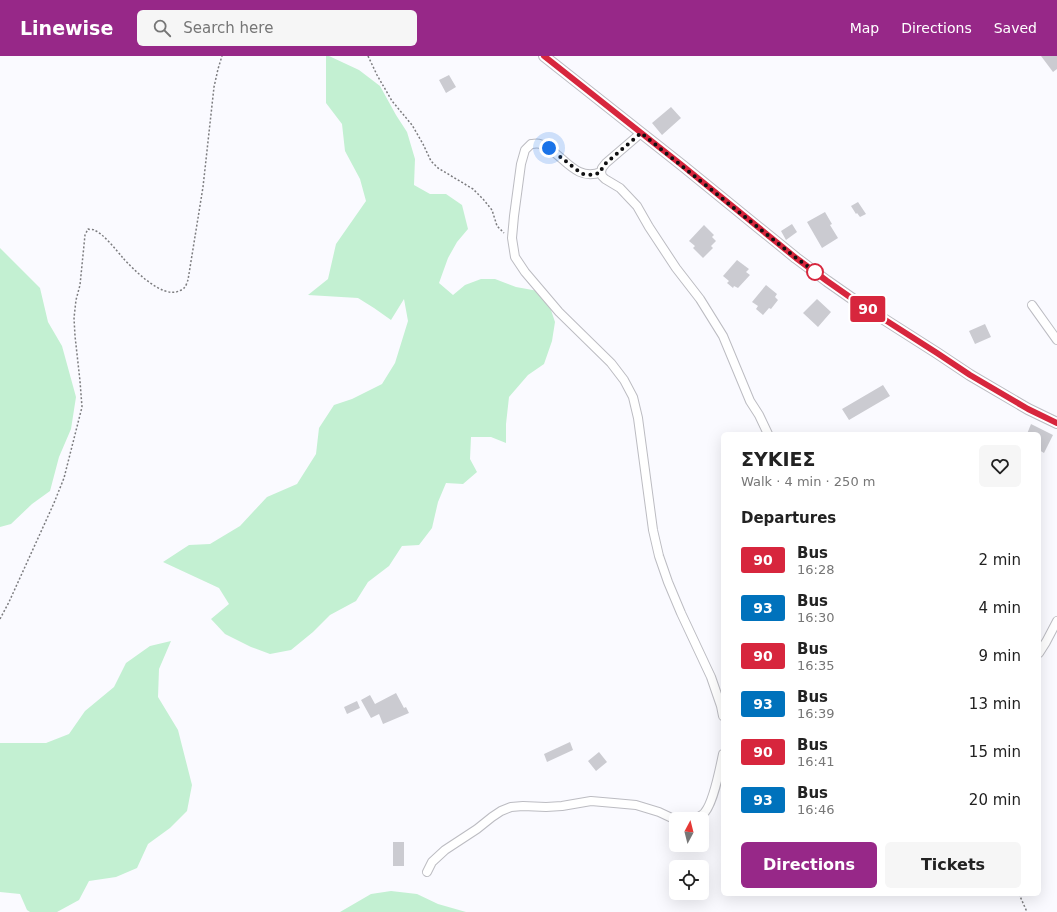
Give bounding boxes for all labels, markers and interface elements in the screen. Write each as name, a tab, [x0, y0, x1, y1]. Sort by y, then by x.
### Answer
search box	[137, 10, 417, 46]
text: Linewise	[20, 17, 113, 39]
icon: search	[151, 17, 173, 39]
text: Search here	[183, 19, 273, 37]
text: Map	[850, 20, 879, 36]
text: Directions	[901, 20, 972, 36]
text: Saved	[994, 20, 1037, 36]
your location	[539, 138, 559, 158]
unlabelled marker	[806, 263, 824, 281]
line badge: 90	[850, 296, 886, 322]
text: 90	[858, 301, 878, 317]
button: heart	[979, 445, 1021, 487]
text: ΣΥΚΙΕΣ	[741, 448, 816, 470]
text: Walk · 4 min · 250 m	[741, 474, 875, 489]
text: Departures	[741, 509, 836, 527]
text: Bus	[797, 544, 828, 562]
text: 2 min	[978, 551, 1021, 569]
text: 90	[753, 552, 773, 568]
text: 16:28	[797, 562, 834, 577]
text: Bus	[797, 592, 828, 610]
text: 4 min	[978, 599, 1021, 617]
text: 93	[753, 600, 773, 616]
text: 16:30	[797, 610, 834, 625]
text: Bus	[797, 640, 828, 658]
text: 9 min	[978, 647, 1021, 665]
text: 90	[753, 648, 773, 664]
text: 16:35	[797, 658, 834, 673]
text: Bus	[797, 688, 828, 706]
text: 13 min	[969, 695, 1021, 713]
text: 93	[753, 696, 773, 712]
text: 16:39	[797, 706, 834, 721]
text: Bus	[797, 736, 828, 754]
text: 15 min	[969, 743, 1021, 761]
text: 90	[753, 744, 773, 760]
text: 16:41	[797, 754, 834, 769]
text: Bus	[797, 784, 828, 802]
text: 20 min	[969, 791, 1021, 809]
text: 93	[753, 792, 773, 808]
text: 16:46	[797, 802, 834, 817]
north arrow	[669, 812, 709, 852]
map controls	[669, 812, 709, 900]
button: Directions	[741, 842, 877, 888]
button: Tickets	[885, 842, 1021, 888]
button: locate	[669, 860, 709, 900]

